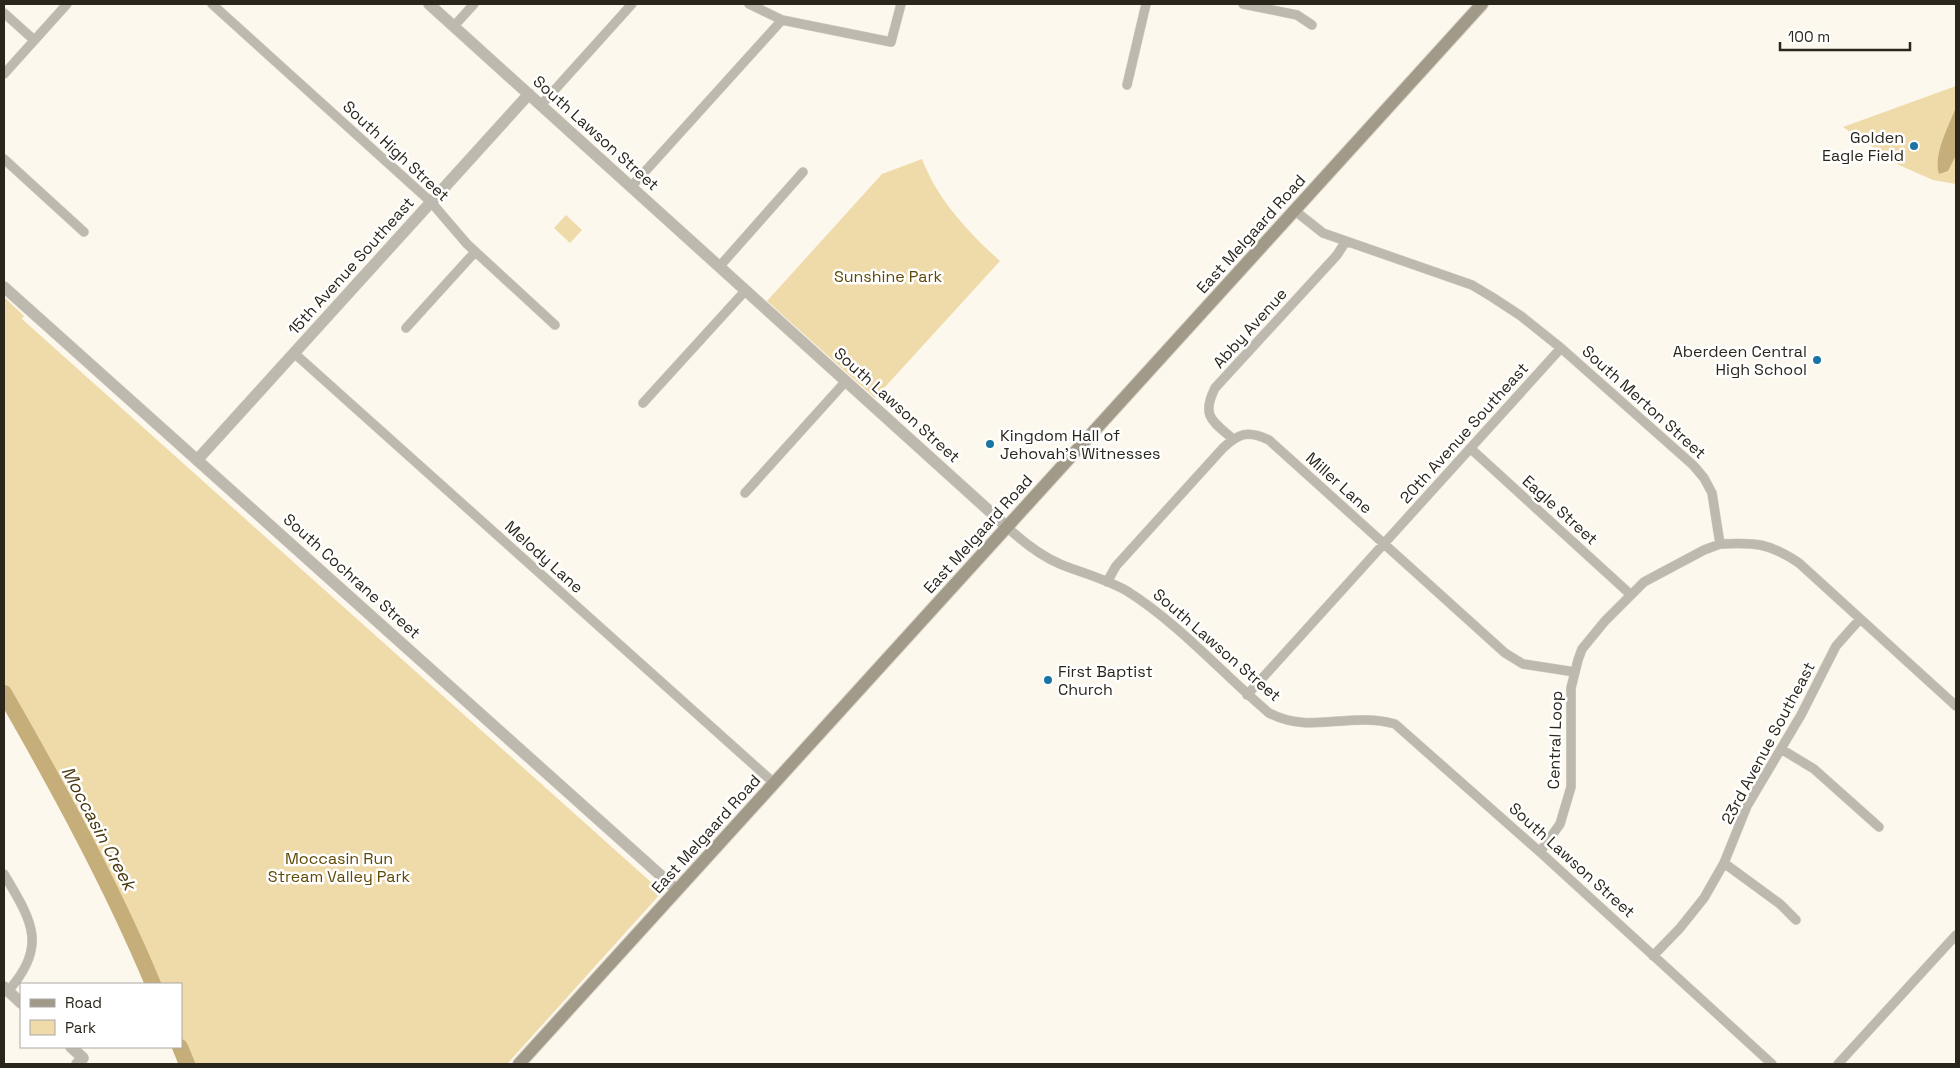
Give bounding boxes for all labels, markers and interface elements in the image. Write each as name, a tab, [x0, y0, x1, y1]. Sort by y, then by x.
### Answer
scale bar	[1780, 20, 1910, 52]
text: 100 m	[1788, 27, 1830, 46]
street label: South Lawson Street	[529, 71, 663, 195]
street label: South High Street	[338, 96, 454, 206]
place label: Golden Eagle Field	[1822, 127, 1904, 166]
marker: Golden Eagle Field	[1908, 140, 1920, 152]
street label: East Melgaard Road	[1192, 170, 1310, 298]
street label: 15th Avenue Southeast	[283, 193, 419, 339]
park label: Sunshine Park	[834, 266, 943, 287]
street label: Abby Avenue	[1208, 283, 1292, 373]
street label: South Merton Street	[1578, 341, 1710, 463]
place label: Aberdeen Central High School	[1673, 341, 1807, 380]
street label: South Lawson Street	[830, 343, 964, 467]
marker: Aberdeen Central High School	[1811, 354, 1823, 366]
street label: 20th Avenue Southeast	[1395, 358, 1533, 508]
place label: Kingdom Hall of Jehovah's Witnesses	[1000, 425, 1161, 464]
marker: Kingdom Hall of Jehovah's Witnesses	[984, 438, 996, 450]
street label: Miller Lane	[1301, 448, 1377, 518]
street label: East Melgaard Road	[919, 470, 1037, 598]
street label: Eagle Street	[1518, 471, 1602, 549]
street label: South Cochrane Street	[279, 509, 425, 643]
street label: Melody Lane	[500, 516, 588, 598]
street label: South Lawson Street	[1149, 584, 1285, 706]
street label: 23rd Avenue Southeast	[1716, 658, 1820, 828]
place label: First Baptist Church	[1058, 661, 1153, 700]
marker: First Baptist Church	[1042, 674, 1054, 686]
street label: Central Loop	[1543, 690, 1567, 790]
water label: Moccasin Creek	[57, 762, 142, 896]
street label: East Melgaard Road	[647, 770, 765, 898]
street label: South Lawson Street	[1505, 798, 1639, 922]
park label: Moccasin Run Stream Valley Park	[268, 848, 411, 887]
legend	[20, 983, 182, 1048]
text: Road	[65, 993, 102, 1012]
text: Park	[65, 1018, 96, 1037]

